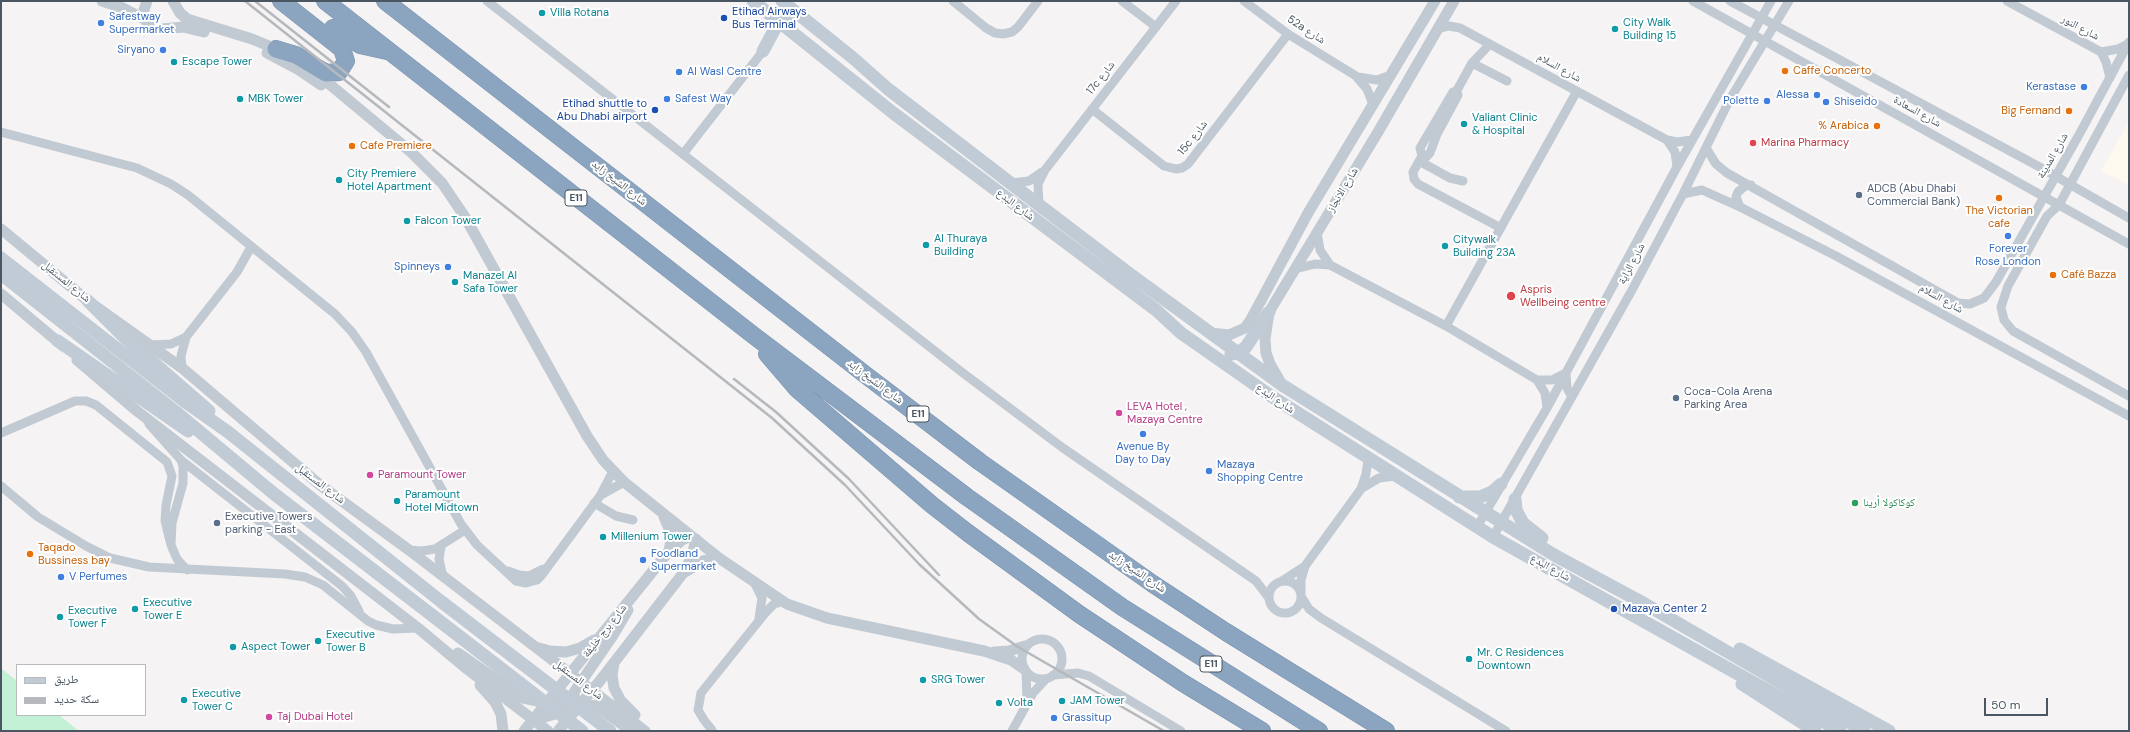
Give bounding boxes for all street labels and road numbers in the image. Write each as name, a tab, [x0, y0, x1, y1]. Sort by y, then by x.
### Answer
street label: شارع النور	[2059, 12, 2101, 44]
street label: 52a شارع	[1285, 13, 1327, 47]
street label: شارع السلام	[1535, 51, 1583, 85]
street label: 17c شارع	[1084, 59, 1118, 97]
street label: شارع السعادة	[1891, 94, 1943, 130]
street label: 15c شارع	[1175, 118, 1211, 158]
street label: شارع المدينة	[2035, 131, 2071, 181]
street label: شارع الشيخ زايد	[589, 157, 649, 209]
street label: شارع الانجاز	[1325, 165, 1361, 215]
street label: شارع البدع	[994, 187, 1036, 223]
road number: E11	[565, 190, 587, 206]
street label: شارع الراية	[1616, 241, 1648, 287]
street label: شارع المستقبل	[39, 258, 93, 306]
street label: شارع السلام	[1917, 282, 1965, 316]
street label: شارع الشيخ زايد	[845, 357, 905, 407]
street label: شارع البدع	[1253, 381, 1297, 417]
road number: E11	[907, 406, 929, 422]
street label: شارع المستقبل	[293, 461, 347, 507]
street label: شارع الشيخ زايد	[1106, 548, 1168, 596]
street label: شارع البدع	[1528, 552, 1572, 584]
street label: شارع برج خليفة	[580, 602, 630, 660]
road number: E11	[1200, 656, 1222, 672]
street label: شارع المستقبل	[551, 657, 605, 703]

